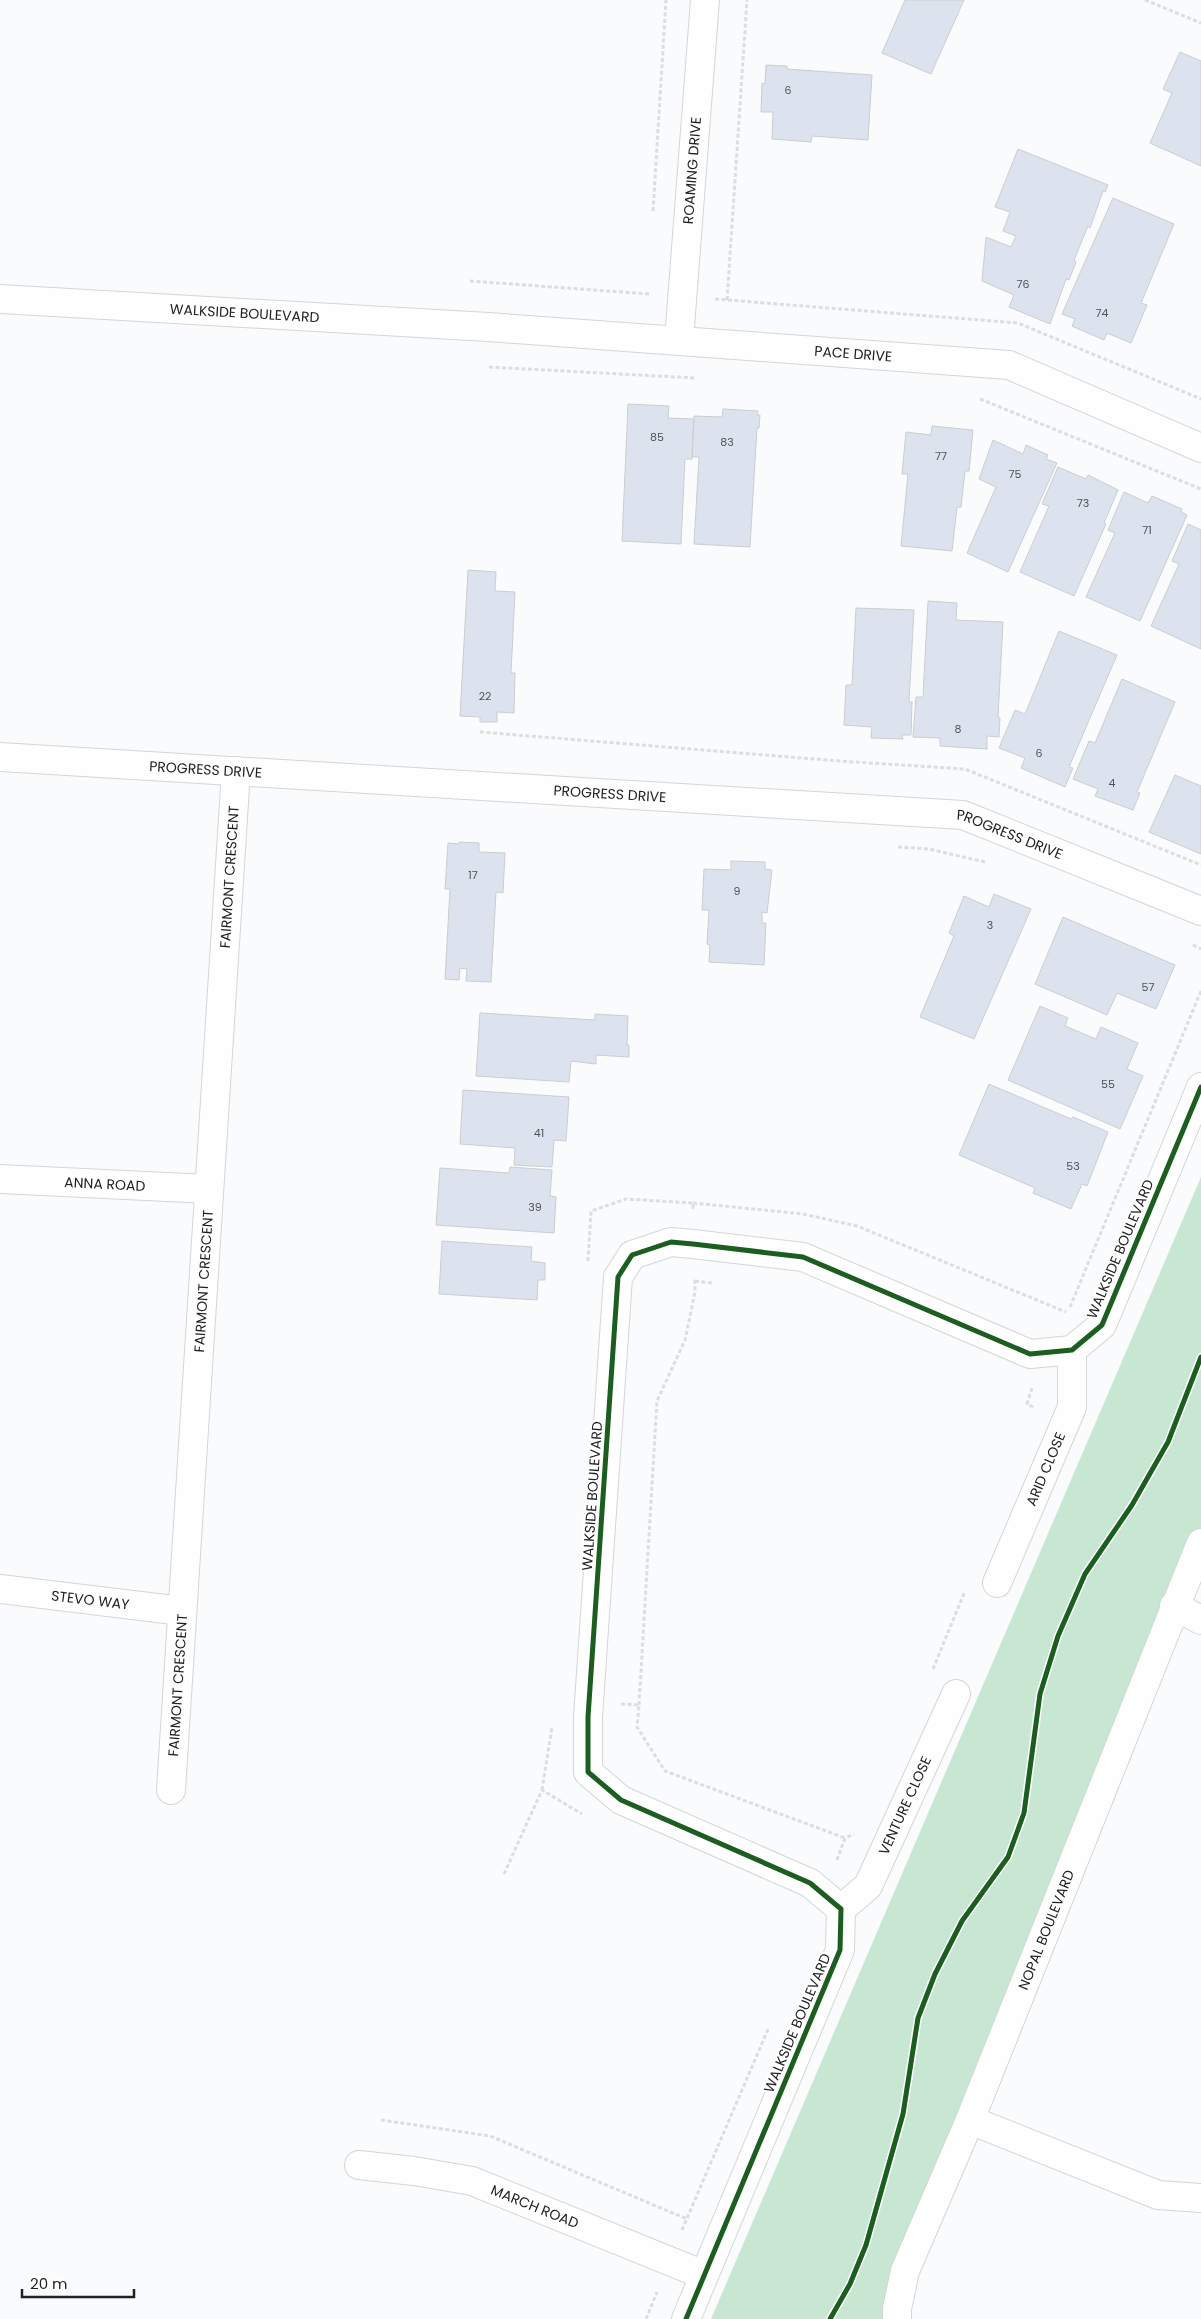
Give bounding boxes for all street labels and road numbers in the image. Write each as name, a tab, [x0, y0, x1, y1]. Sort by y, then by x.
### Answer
street label: ROAMING DRIVE	[678, 116, 706, 225]
street label: WALKSIDE BOULEVARD	[169, 299, 320, 327]
street label: PACE DRIVE	[814, 341, 893, 366]
street label: PROGRESS DRIVE	[149, 756, 263, 783]
street label: PROGRESS DRIVE	[553, 780, 667, 807]
street label: FAIRMONT CRESCENT	[215, 805, 244, 949]
street label: PROGRESS DRIVE	[956, 805, 1066, 864]
street label: ANNA ROAD	[64, 1172, 146, 1196]
street label: WALKSIDE BOULEVARD	[1082, 1176, 1158, 1322]
street label: FAIRMONT CRESCENT	[189, 1209, 218, 1353]
street label: WALKSIDE BOULEVARD	[577, 1421, 607, 1571]
street label: ARID CLOSE	[1021, 1429, 1070, 1509]
street label: STEVO WAY	[50, 1585, 131, 1615]
street label: FAIRMONT CRESCENT	[163, 1613, 192, 1757]
street label: VENTURE CLOSE	[874, 1753, 936, 1858]
street label: NOPAL BOULEVARD	[1013, 1867, 1079, 1993]
street label: WALKSIDE BOULEVARD	[759, 1950, 835, 2096]
street label: MARCH ROAD	[488, 2180, 582, 2233]

